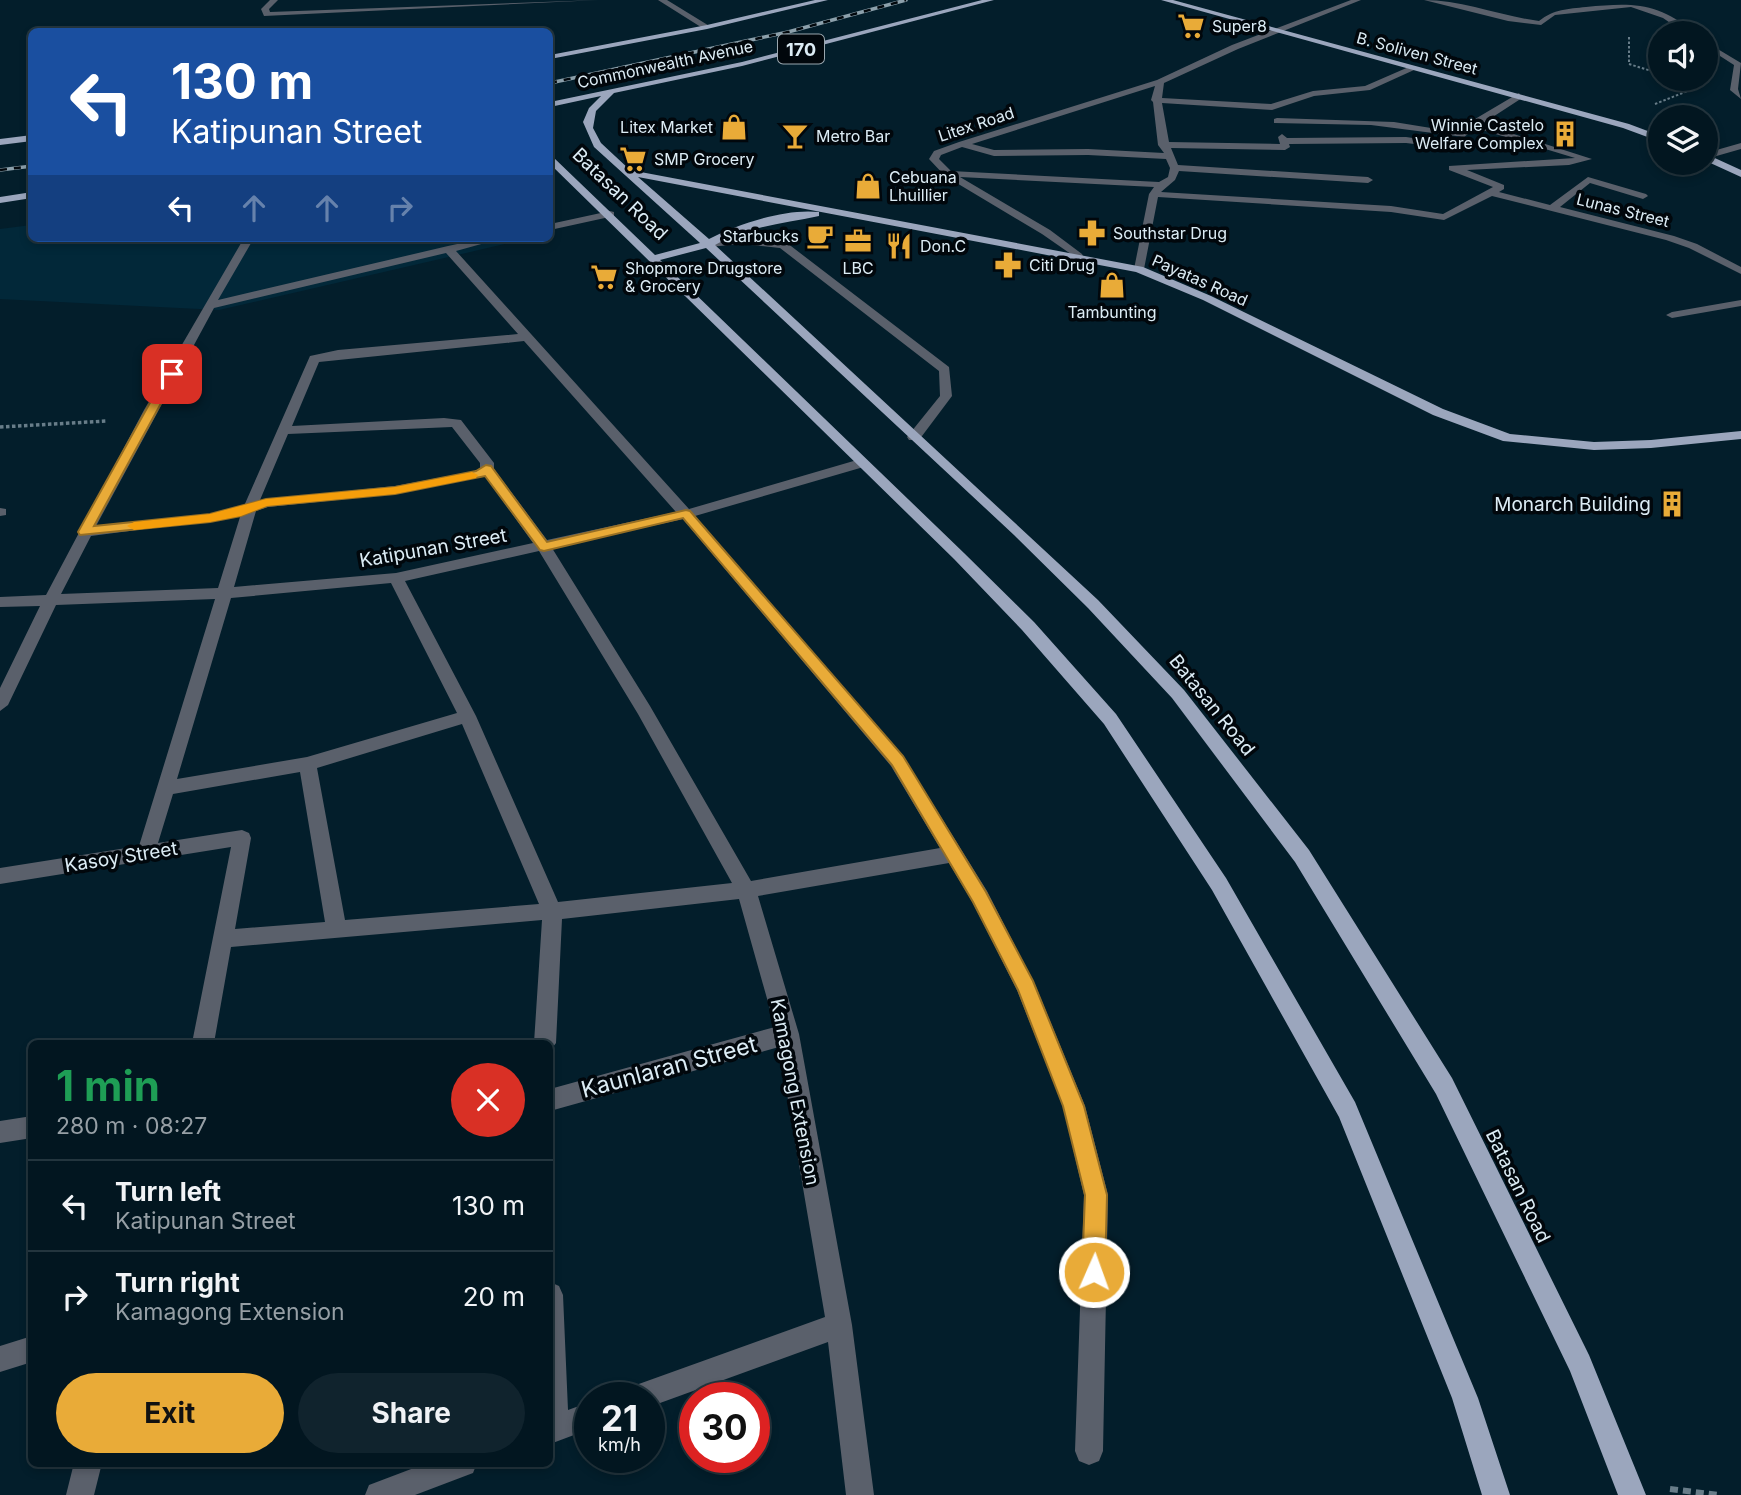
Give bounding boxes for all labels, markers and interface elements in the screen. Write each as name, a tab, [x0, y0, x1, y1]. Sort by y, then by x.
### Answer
supermarket icon: Super8	[1176, 11, 1206, 41]
place label: Super8	[1212, 16, 1267, 36]
map controls	[1648, 21, 1718, 175]
button: sound	[1648, 21, 1718, 91]
street label: B. Soliven Street	[1354, 27, 1480, 79]
road number: 170	[778, 34, 824, 64]
street label: Commonwealth Avenue	[575, 36, 755, 92]
text: 130 m	[171, 52, 313, 111]
icon: left	[56, 56, 147, 147]
street label: Litex Road	[935, 102, 1017, 146]
button: layers	[1648, 105, 1718, 175]
text: Katipunan Street	[171, 112, 422, 151]
shop icon: Litex Market	[719, 112, 749, 142]
place label: Winnie Castelo Welfare Complex	[1415, 115, 1544, 153]
place label: Litex Market	[620, 117, 713, 137]
building icon: Winnie Castelo Welfare Complex	[1550, 119, 1580, 149]
bar icon: Metro Bar	[780, 121, 810, 151]
place label: Metro Bar	[816, 126, 890, 146]
street label: Batasan Road	[568, 143, 672, 245]
supermarket icon: SMP Grocery	[618, 144, 648, 174]
place label: SMP Grocery	[654, 149, 754, 169]
place label: Cebuana Lhuillier	[889, 167, 957, 205]
shop icon: Cebuana Lhuillier	[853, 171, 883, 201]
icon: left	[162, 189, 200, 227]
icon: ahead	[235, 189, 273, 227]
icon: ahead	[308, 189, 346, 227]
icon: right	[381, 189, 419, 227]
street label: Lunas Street	[1574, 189, 1672, 231]
pharmacy icon: Southstar Drug	[1077, 218, 1107, 248]
cafe icon: Starbucks	[805, 221, 835, 251]
place label: Southstar Drug	[1113, 223, 1227, 243]
place label: Starbucks	[723, 226, 799, 246]
office icon: LBC	[843, 226, 873, 256]
restaurant icon: Don.C	[884, 231, 914, 261]
place label: Don.C	[920, 236, 966, 256]
pharmacy icon: Citi Drug	[993, 250, 1023, 280]
street label: Payatas Road	[1149, 250, 1251, 310]
place label: Citi Drug	[1029, 255, 1095, 275]
place label: Shopmore Drugstore & Grocery	[625, 258, 782, 296]
place label: LBC	[842, 258, 874, 278]
supermarket icon: Shopmore Drugstore & Grocery	[589, 262, 619, 292]
shop icon: Tambunting	[1097, 270, 1127, 300]
place label: Tambunting	[1067, 302, 1157, 322]
pin	[142, 344, 202, 404]
icon: arrive	[153, 355, 191, 393]
building icon: Monarch Building	[1657, 489, 1687, 519]
place label: Monarch Building	[1494, 493, 1651, 516]
street label: Katipunan Street	[358, 524, 508, 572]
street label: Batasan Road	[1164, 650, 1260, 760]
street label: Kasoy Street	[63, 837, 179, 877]
street label: Kamagong Extension	[766, 997, 824, 1187]
street label: Kaunlaran Street	[578, 1030, 760, 1104]
text: 1 min	[56, 1060, 160, 1111]
button: close	[451, 1063, 525, 1137]
text: 280 m · 08:27	[56, 1112, 207, 1140]
street label: Batasan Road	[1481, 1126, 1555, 1246]
text: Turn left	[115, 1176, 221, 1207]
icon: left	[56, 1187, 94, 1225]
text: 130 m	[452, 1190, 525, 1221]
text: Katipunan Street	[115, 1207, 296, 1235]
position arrow	[1057, 1235, 1131, 1309]
text: Turn right	[115, 1267, 240, 1298]
icon: right	[56, 1278, 94, 1316]
text: 20 m	[463, 1281, 525, 1312]
text: Kamagong Extension	[115, 1298, 345, 1326]
button: Exit	[56, 1373, 284, 1453]
button: Share	[298, 1373, 525, 1453]
speed limit sign: 30	[679, 1382, 770, 1473]
text: 21	[601, 1397, 638, 1439]
text: km/h	[598, 1434, 641, 1455]

